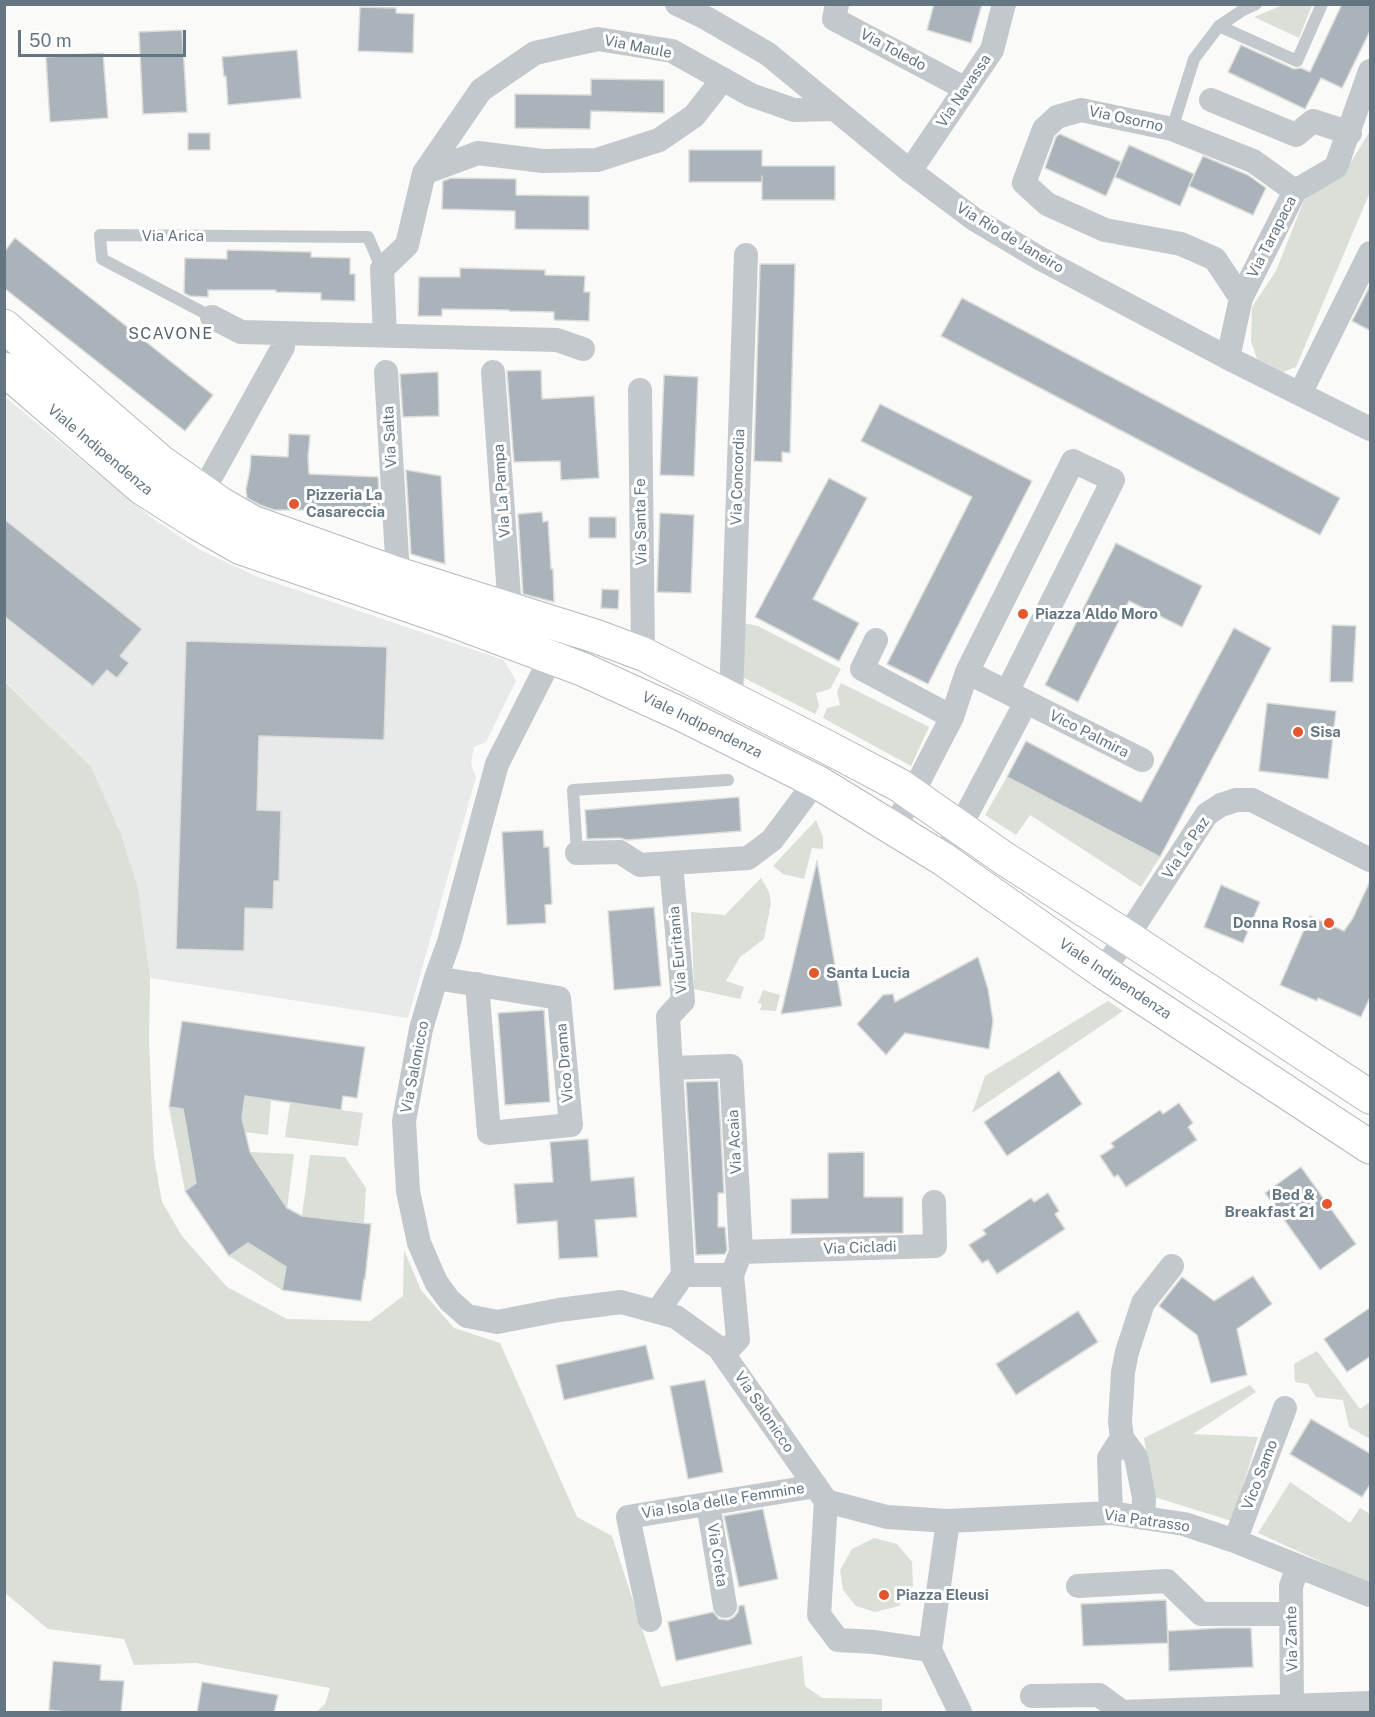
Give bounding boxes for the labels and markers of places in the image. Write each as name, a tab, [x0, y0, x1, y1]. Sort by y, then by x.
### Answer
place label: Pizzeria La Casareccia	[306, 486, 385, 521]
marker: Pizzeria La Casareccia	[287, 497, 301, 511]
place label: Piazza Aldo Moro	[1035, 605, 1158, 623]
marker: Piazza Aldo Moro	[1016, 607, 1030, 621]
place label: Sisa	[1310, 723, 1341, 741]
marker: Sisa	[1291, 725, 1305, 739]
place label: Donna Rosa	[1233, 914, 1317, 932]
marker: Donna Rosa	[1322, 916, 1336, 930]
place label: Santa Lucia	[826, 964, 910, 982]
marker: Santa Lucia	[807, 966, 821, 980]
place label: Bed & Breakfast 21	[1225, 1186, 1315, 1221]
marker: Bed & Breakfast 21	[1320, 1197, 1334, 1211]
place label: Piazza Eleusi	[896, 1586, 989, 1604]
marker: Piazza Eleusi	[877, 1588, 891, 1602]

